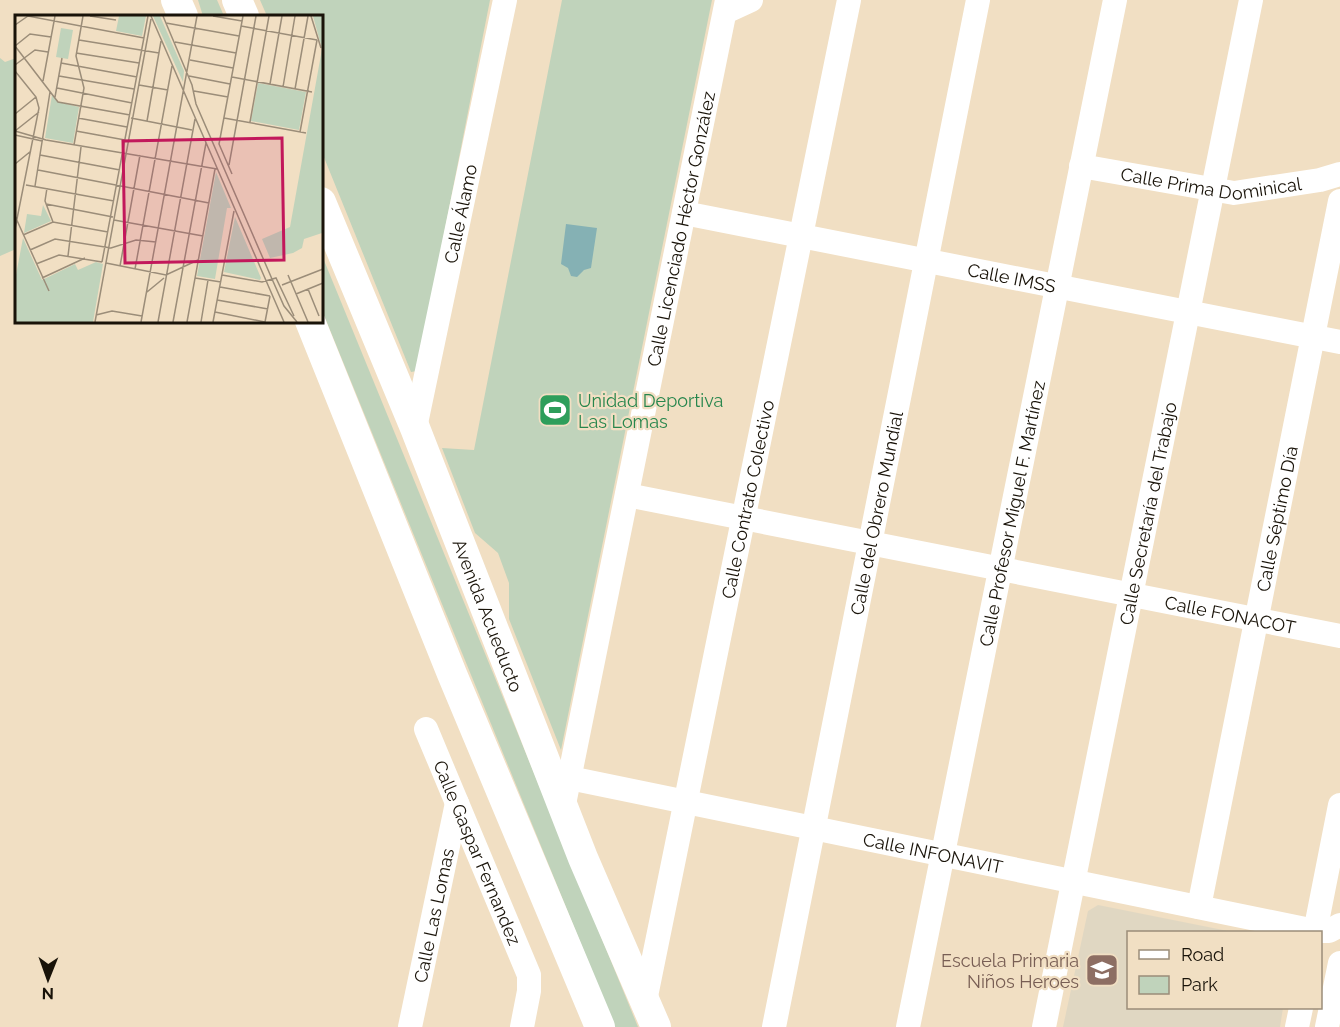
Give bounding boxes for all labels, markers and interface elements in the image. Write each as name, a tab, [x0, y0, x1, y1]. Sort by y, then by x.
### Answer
inset map	[15, 15, 322, 322]
street label: Calle Licenciado Héctor González	[642, 89, 719, 368]
street label: Calle Álamo	[439, 162, 481, 265]
street label: Calle Prima Dominical	[1119, 163, 1303, 204]
street label: Calle IMSS	[966, 259, 1058, 296]
street label: Calle Profesor Miguel F. Martínez	[974, 378, 1049, 648]
place label: Unidad Deportiva Las Lomas	[578, 390, 723, 432]
sports icon: Unidad Deportiva Las Lomas	[537, 392, 573, 428]
street label: Calle Contrato Colectivo	[717, 398, 778, 601]
street label: Calle Secretaría del Trabajo	[1115, 400, 1180, 627]
street label: Calle del Obrero Mundial	[846, 409, 907, 617]
street label: Calle Séptimo Día	[1252, 444, 1301, 593]
street label: Avenida Acueducto	[449, 536, 528, 695]
street label: Calle FONACOT	[1163, 591, 1298, 638]
street label: Calle Gaspar Fernandez	[430, 757, 526, 948]
street label: Calle INFONAVIT	[861, 828, 1005, 877]
street label: Calle Las Lomas	[409, 846, 458, 985]
legend	[1127, 931, 1322, 1009]
text: Road	[1181, 944, 1224, 965]
north arrow	[18, 949, 78, 1009]
place label: Escuela Primaria Niños Heroes	[941, 950, 1079, 992]
school or university icon: Escuela Primaria Niños Heroes	[1084, 952, 1120, 988]
text: Park	[1181, 974, 1218, 995]
text: N	[41, 984, 54, 1003]

